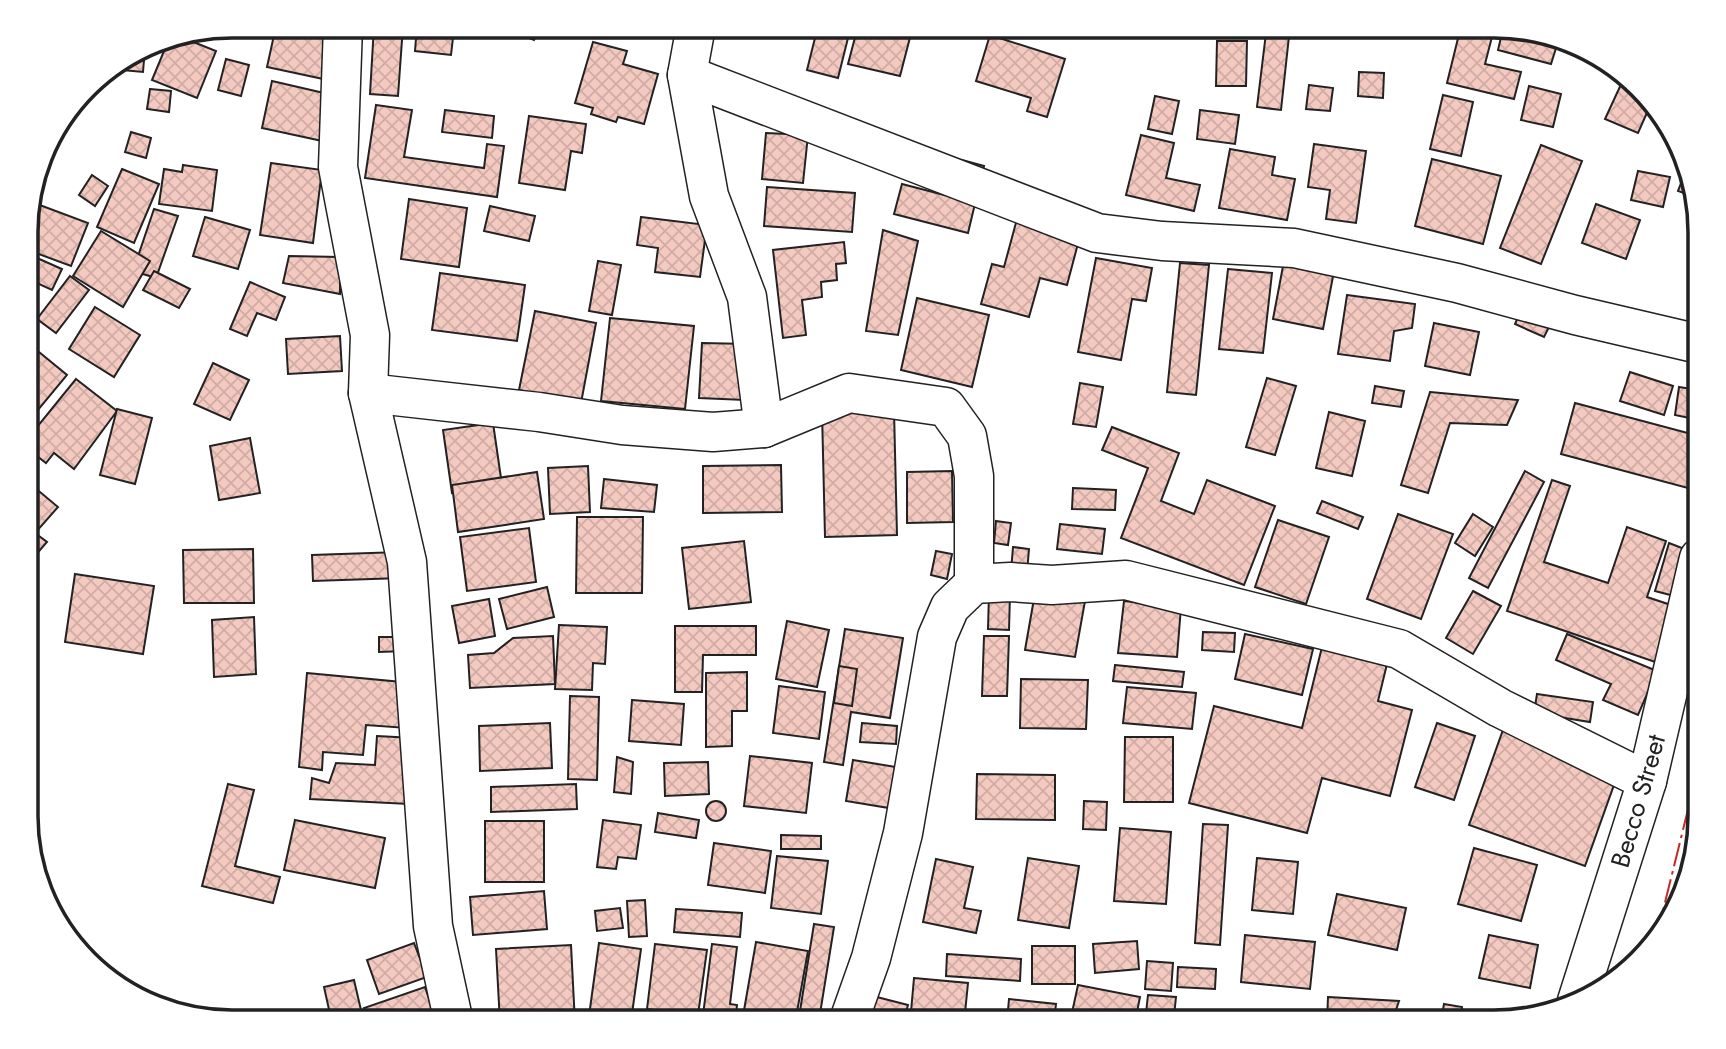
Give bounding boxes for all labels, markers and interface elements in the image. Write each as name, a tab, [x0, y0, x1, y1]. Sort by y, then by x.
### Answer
street label: Becco Street	[1601, 729, 1675, 872]

